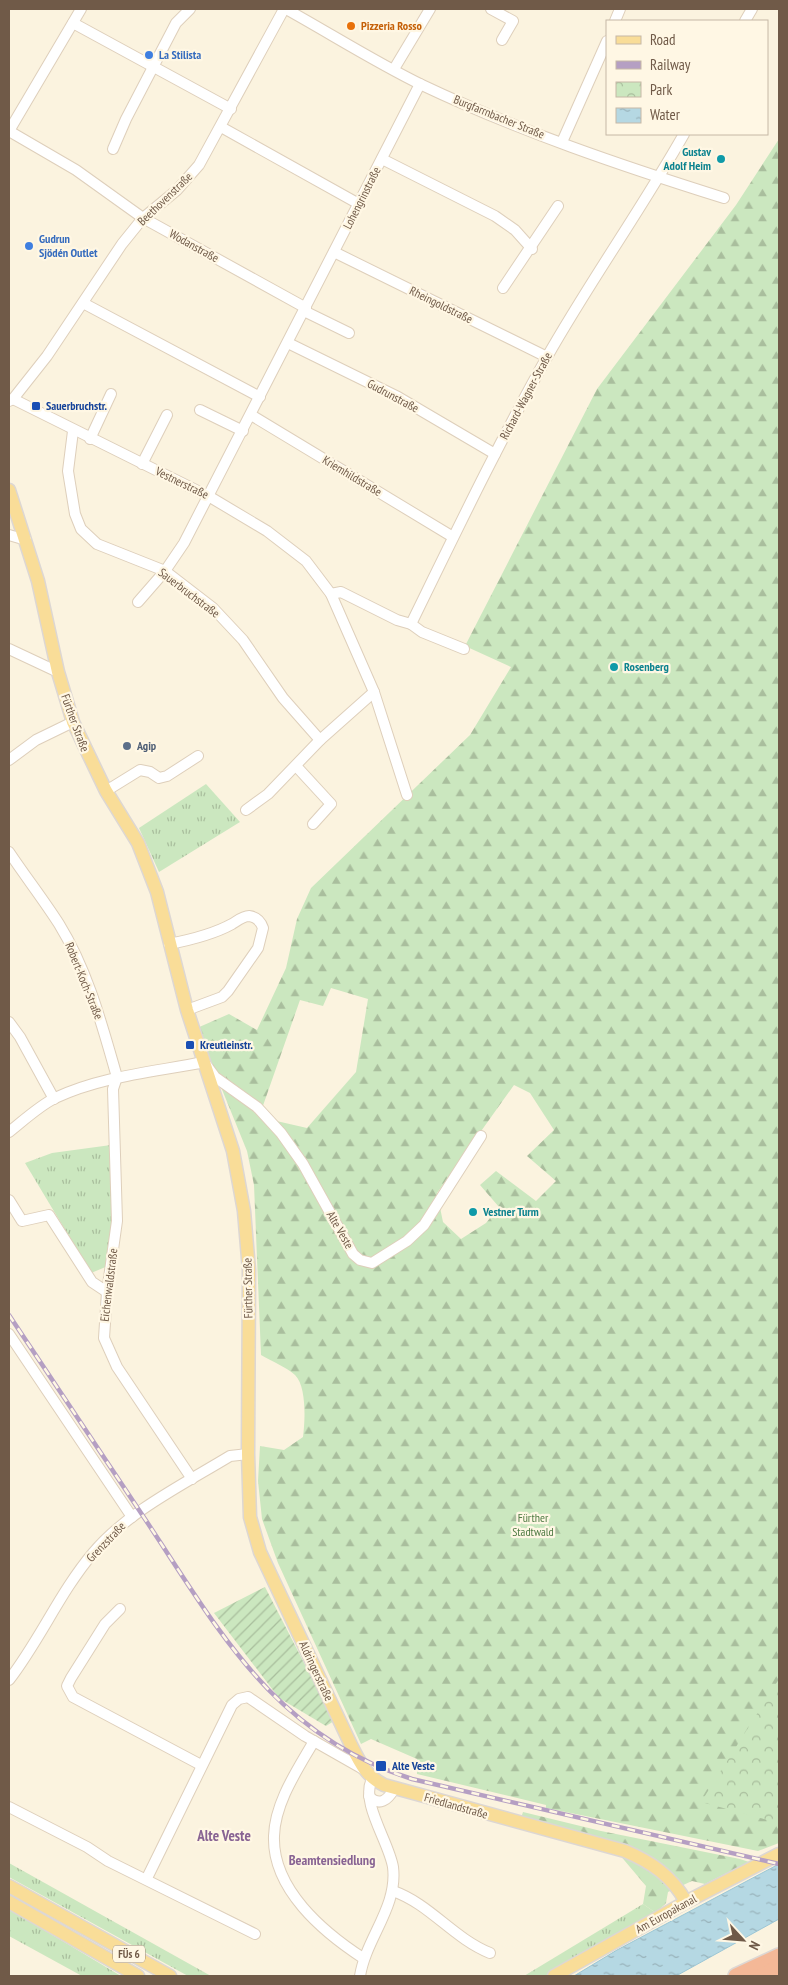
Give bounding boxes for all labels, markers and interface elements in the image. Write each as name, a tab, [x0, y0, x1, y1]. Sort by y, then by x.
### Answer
place label: Pizzeria Rosso	[361, 18, 423, 33]
marker: Pizzeria Rosso	[345, 20, 357, 32]
legend	[606, 20, 768, 135]
text: Road	[650, 30, 676, 49]
place label: La Stilista	[159, 47, 201, 62]
marker: La Stilista	[143, 49, 155, 61]
text: Railway	[650, 55, 691, 74]
text: Park	[650, 80, 672, 99]
street label: Burgfarrnbacher Straße	[452, 91, 547, 142]
text: Water	[650, 105, 681, 124]
place label: Gustav Adolf Heim	[663, 144, 711, 173]
marker: Gustav Adolf Heim	[715, 153, 727, 165]
street label: Lohengrinstraße	[339, 164, 384, 231]
street label: Beethovenstraße	[134, 169, 195, 228]
street label: Wodanstraße	[167, 226, 222, 265]
place label: Gudrun Sjödén Outlet	[39, 231, 98, 260]
marker: Gudrun Sjödén Outlet	[23, 240, 35, 252]
street label: Rheingoldstraße	[407, 283, 475, 326]
street label: Richard-Wagner-Straße	[496, 350, 555, 442]
street label: Gudrunstraße	[365, 376, 422, 415]
place label: Sauerbruchstr.	[46, 398, 108, 413]
marker: Sauerbruchstr.	[30, 400, 42, 412]
street label: Kriemhildstraße	[320, 452, 385, 499]
street label: Vestnerstraße	[152, 463, 211, 502]
street label: Sauerbruchstraße	[156, 565, 223, 621]
place label: Rosenberg	[624, 659, 669, 674]
marker: Rosenberg	[608, 661, 620, 673]
street label: Fürther Straße	[58, 692, 93, 754]
place label: Agip	[136, 738, 157, 753]
marker: Agip	[121, 740, 133, 752]
street label: Robert-Koch-Straße	[62, 940, 107, 1022]
place label: Kreutleinstr.	[200, 1037, 253, 1052]
marker: Kreutleinstr.	[184, 1039, 196, 1051]
place label: Vestner Turm	[482, 1204, 539, 1219]
marker: Vestner Turm	[467, 1206, 479, 1218]
street label: Alte Veste	[324, 1208, 357, 1251]
street label: Eichenwaldstraße	[97, 1247, 120, 1322]
street label: Fürther Straße	[239, 1258, 256, 1318]
park label: Fürther Stadtwald	[512, 1510, 554, 1539]
street label: Grenzstraße	[83, 1518, 128, 1565]
street label: Aldringerstraße	[296, 1638, 337, 1703]
place label: Alte Veste	[391, 1758, 435, 1773]
marker: Alte Veste	[374, 1759, 388, 1773]
street label: Friedlandstraße	[423, 1789, 490, 1822]
district label: Alte Veste	[196, 1826, 251, 1845]
district label: Beamtensiedlung	[289, 1851, 375, 1869]
street label: Am Europakanal	[633, 1891, 699, 1936]
north arrow	[718, 1915, 768, 1965]
text: N	[745, 1938, 764, 1953]
road number: FÜs 6	[113, 1946, 145, 1962]

